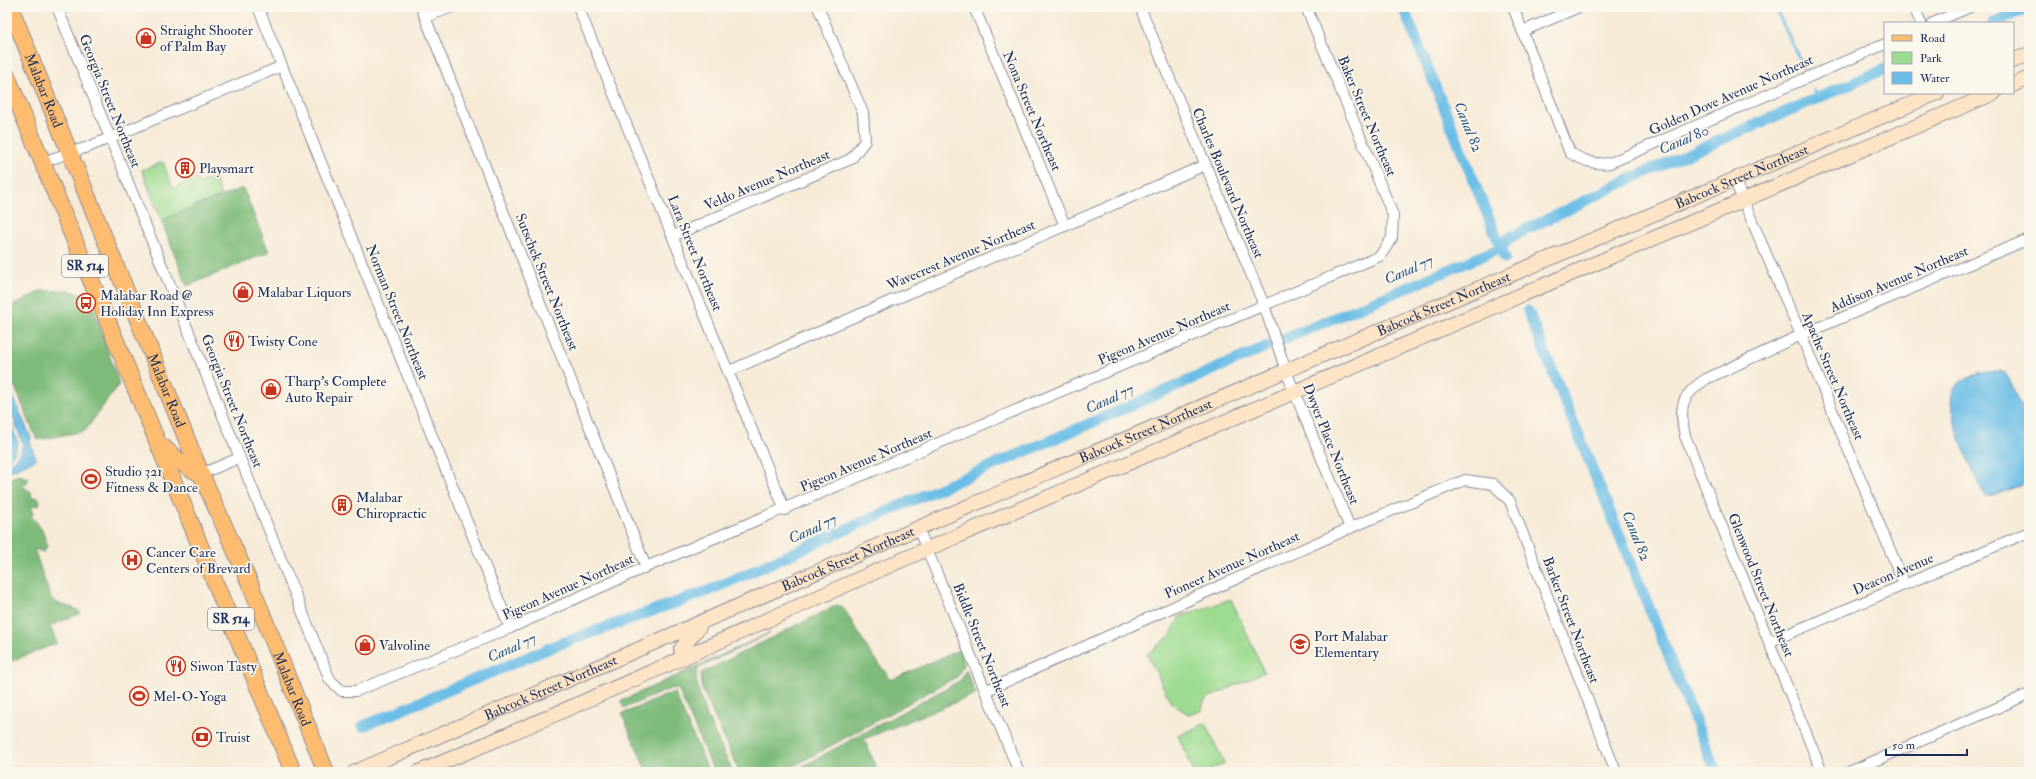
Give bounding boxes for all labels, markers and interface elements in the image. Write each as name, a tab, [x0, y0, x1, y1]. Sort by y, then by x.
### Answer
place label: Straight Shooter of Palm Bay	[160, 22, 254, 56]
legend	[1884, 22, 2014, 94]
shop icon: Straight Shooter of Palm Bay	[135, 27, 157, 49]
text: Road	[1920, 31, 1945, 46]
street label: Georgia Street Northeast	[75, 32, 145, 171]
street label: Nona Street Northeast	[999, 49, 1065, 174]
street label: Malabar Road	[21, 51, 67, 130]
street label: Golden Dove Avenue Northeast	[1646, 51, 1816, 139]
text: Park	[1920, 51, 1942, 66]
street label: Baker Street Northeast	[1334, 53, 1400, 179]
text: Water	[1919, 71, 1950, 86]
water label: Canal 82	[1449, 99, 1487, 155]
street label: Charles Boulevard Northeast	[1189, 105, 1268, 261]
water label: Canal 80	[1656, 121, 1712, 159]
street label: Babcock Street Northeast	[1672, 140, 1811, 212]
street label: Veldo Avenue Northeast	[701, 146, 833, 214]
building icon: Playsmart	[174, 157, 196, 179]
place label: Playsmart	[199, 160, 254, 178]
street label: Lara Street Northeast	[664, 193, 726, 314]
street label: Sutschek Street Northeast	[512, 211, 582, 353]
street label: Wavecrest Avenue Northeast	[883, 216, 1038, 294]
street label: Norman Street Northeast	[362, 242, 432, 383]
street label: Addison Avenue Northeast	[1826, 242, 1971, 316]
water label: Canal 77	[1382, 251, 1437, 289]
road number: SR 514	[62, 255, 108, 277]
street label: Babcock Street Northeast	[1374, 267, 1513, 339]
shop icon: Malabar Liquors	[232, 281, 254, 303]
place label: Malabar Liquors	[257, 284, 352, 301]
place label: Malabar Road @ Holiday Inn Express	[100, 287, 214, 321]
bus stop icon: Malabar Road @ Holiday Inn Express	[75, 292, 97, 314]
street label: Pigeon Avenue Northeast	[1095, 297, 1233, 369]
street label: Apache Street Northeast	[1797, 309, 1868, 443]
restaurant icon: Twisty Cone	[223, 330, 245, 352]
street label: Georgia Street Northeast	[197, 332, 267, 471]
place label: Twisty Cone	[248, 333, 318, 351]
street label: Malabar Road	[144, 351, 190, 430]
place label: Tharp's Complete Auto Repair	[284, 373, 387, 407]
shop icon: Tharp's Complete Auto Repair	[260, 378, 282, 400]
water label: Canal 77	[1083, 380, 1138, 418]
street label: Dwyer Place Northeast	[1298, 381, 1363, 508]
street label: Babcock Street Northeast	[1076, 395, 1215, 467]
street label: Pigeon Avenue Northeast	[797, 424, 935, 496]
place label: Studio 321 Fitness & Dance	[105, 463, 198, 496]
sports icon: Studio 321 Fitness & Dance	[80, 468, 102, 490]
place label: Malabar Chiropractic	[356, 489, 427, 523]
building icon: Malabar Chiropractic	[331, 494, 353, 516]
water label: Canal 82	[1617, 508, 1655, 564]
water label: Canal 77	[786, 510, 841, 548]
street label: Glenwood Street Northeast	[1724, 511, 1798, 660]
street label: Babcock Street Northeast	[779, 522, 917, 595]
street label: Pioneer Avenue Northeast	[1162, 527, 1303, 602]
place label: Cancer Care Centers of Brevard	[146, 544, 251, 577]
hospital icon: Cancer Care Centers of Brevard	[121, 549, 143, 571]
street label: Deacon Avenue	[1850, 549, 1936, 599]
street label: Pigeon Avenue Northeast	[500, 550, 637, 624]
street label: Barker Street Northeast	[1539, 554, 1603, 686]
street label: Biddle Street Northeast	[949, 580, 1015, 710]
road number: SR 514	[208, 608, 254, 630]
place label: Port Malabar Elementary	[1314, 628, 1388, 662]
water label: Canal 77	[485, 629, 540, 667]
school or university icon: Port Malabar Elementary	[1289, 633, 1311, 655]
shop icon: Valvoline	[354, 634, 376, 656]
place label: Valvoline	[379, 637, 430, 654]
street label: Malabar Road	[270, 649, 315, 729]
street label: Babcock Street Northeast	[481, 651, 620, 724]
restaurant icon: Siwon Tasty	[165, 655, 187, 677]
place label: Siwon Tasty	[190, 658, 258, 676]
sports icon: Mel-O-Yoga	[128, 685, 150, 707]
place label: Mel-O-Yoga	[153, 688, 227, 705]
bank icon: Truist	[191, 726, 213, 748]
place label: Truist	[216, 729, 251, 746]
scale bar	[1886, 731, 1967, 757]
text: 50 m	[1892, 738, 1916, 753]

